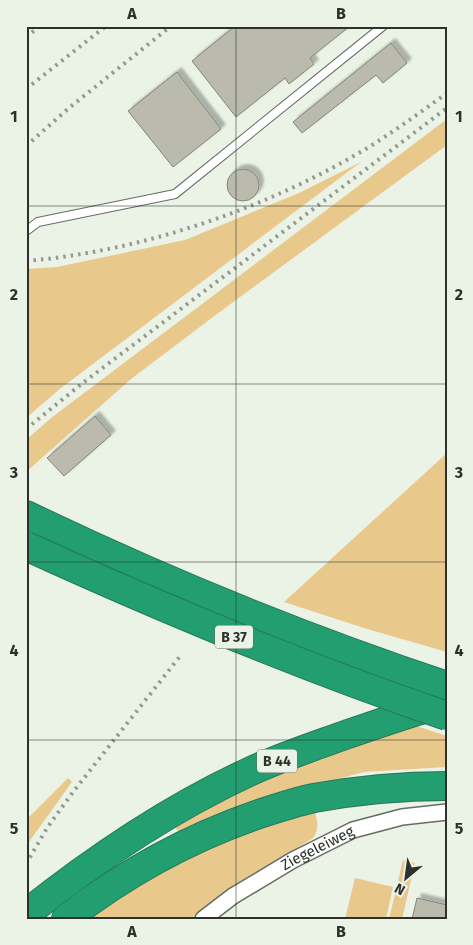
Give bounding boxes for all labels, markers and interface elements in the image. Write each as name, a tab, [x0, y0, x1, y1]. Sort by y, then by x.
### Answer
text: A	[126, 4, 137, 23]
text: B	[336, 4, 346, 23]
text: 1	[10, 107, 18, 126]
text: 1	[455, 107, 463, 126]
text: 2	[10, 285, 18, 304]
text: 2	[455, 285, 463, 304]
text: 3	[9, 463, 18, 482]
text: 3	[454, 463, 463, 482]
road number: B 37	[215, 626, 253, 649]
text: 4	[9, 641, 19, 660]
text: 4	[454, 641, 464, 660]
road number: B 44	[257, 749, 297, 772]
text: 5	[10, 819, 19, 838]
text: 5	[455, 819, 464, 838]
street label: Ziegeleiweg	[278, 822, 357, 874]
north arrow	[380, 852, 430, 902]
text: N	[392, 879, 408, 899]
text: A	[126, 922, 137, 941]
text: B	[336, 922, 346, 941]

